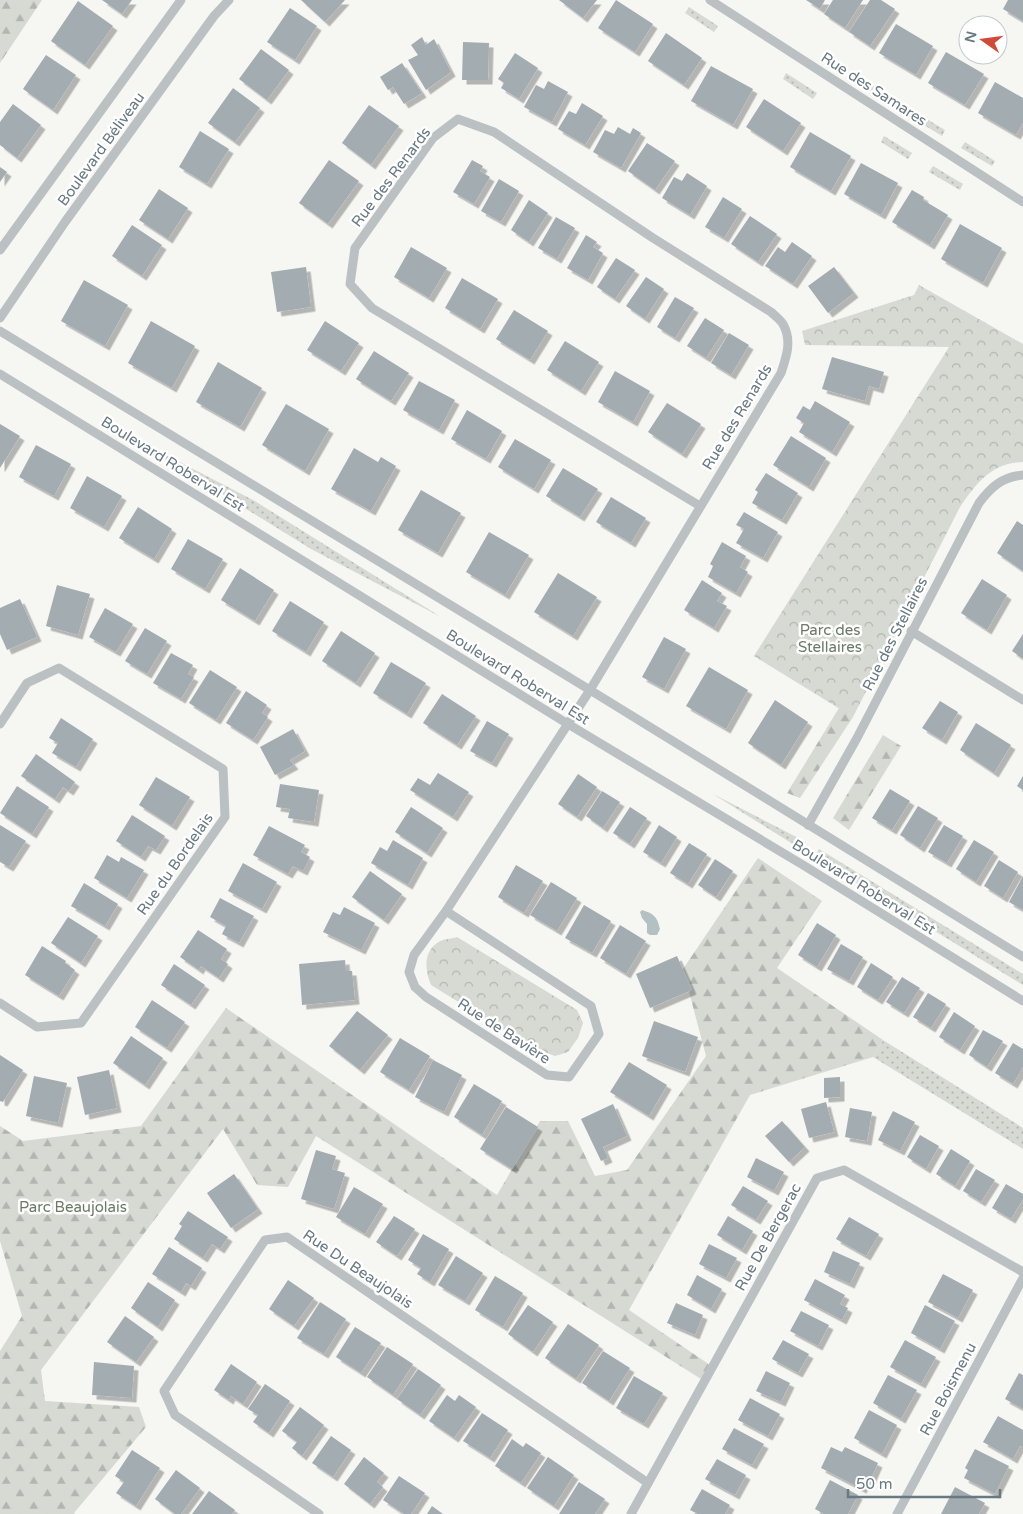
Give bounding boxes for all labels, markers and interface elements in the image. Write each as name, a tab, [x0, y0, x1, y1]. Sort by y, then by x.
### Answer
north arrow	[958, 15, 1008, 65]
text: N	[961, 29, 980, 44]
street label: Rue des Samares	[818, 48, 930, 130]
street label: Boulevard Béliveau	[54, 89, 148, 209]
street label: Rue des Renards	[348, 124, 434, 230]
street label: Rue des Renards	[698, 361, 776, 473]
street label: Boulevard Roberval Est	[98, 412, 248, 516]
street label: Rue des Stellaires	[859, 574, 931, 694]
park label: Parc des Stellaires	[798, 621, 862, 656]
street label: Boulevard Roberval Est	[443, 625, 593, 729]
street label: Rue du Bordelais	[133, 809, 217, 919]
street label: Boulevard Roberval Est	[789, 835, 939, 939]
street label: Rue de Bavière	[454, 994, 554, 1068]
street label: Rue De Bergerac	[731, 1180, 805, 1294]
park label: Parc Beaujolais	[19, 1198, 127, 1216]
street label: Rue Du Beaujolais	[300, 1226, 416, 1312]
street label: Rue Boismenu	[916, 1339, 980, 1439]
scale bar	[848, 1466, 1000, 1498]
text: 50 m	[856, 1475, 893, 1493]

